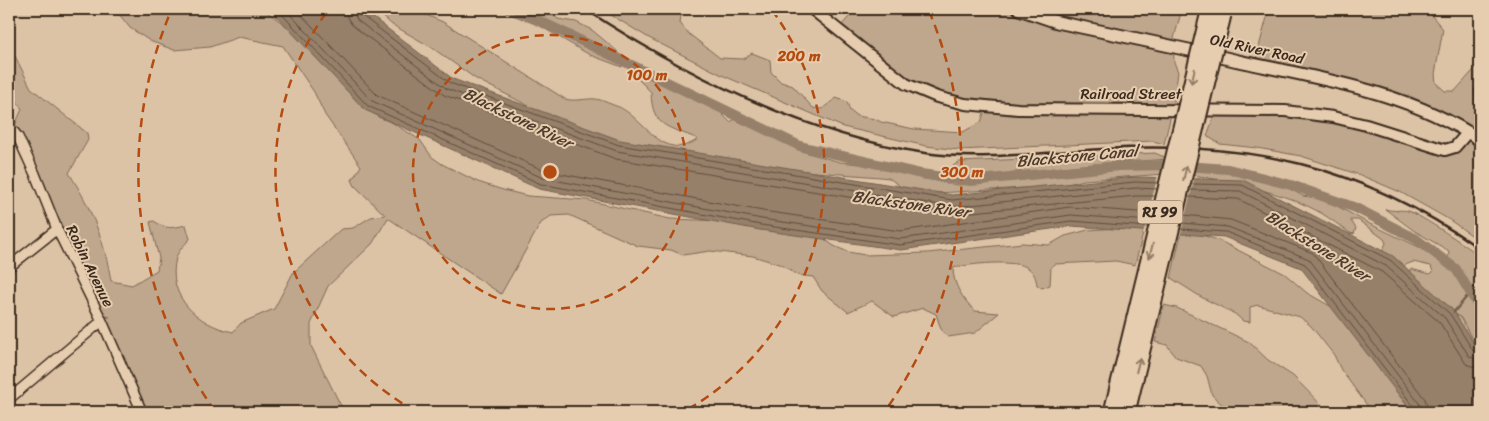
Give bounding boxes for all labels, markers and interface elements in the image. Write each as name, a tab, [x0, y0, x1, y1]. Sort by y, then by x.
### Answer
street label: Old River Road	[1207, 26, 1308, 72]
text: 200 m	[776, 43, 821, 69]
text: 100 m	[627, 62, 668, 88]
one-way arrow	[1188, 68, 1197, 84]
water label: Blackstone River	[458, 79, 581, 159]
street label: Railroad Street	[1080, 81, 1182, 107]
water label: Blackstone Canal	[1015, 136, 1142, 176]
text: 300 m	[940, 159, 984, 185]
centre of rings	[541, 163, 559, 181]
one-way arrow	[1181, 166, 1190, 182]
water label: Blackstone River	[850, 181, 975, 227]
road number: RI 99	[1138, 200, 1182, 223]
water label: Blackstone River	[1260, 202, 1379, 292]
street label: Robin Avenue	[59, 220, 121, 312]
one-way arrow	[1146, 243, 1155, 259]
one-way arrow	[1134, 357, 1143, 373]

